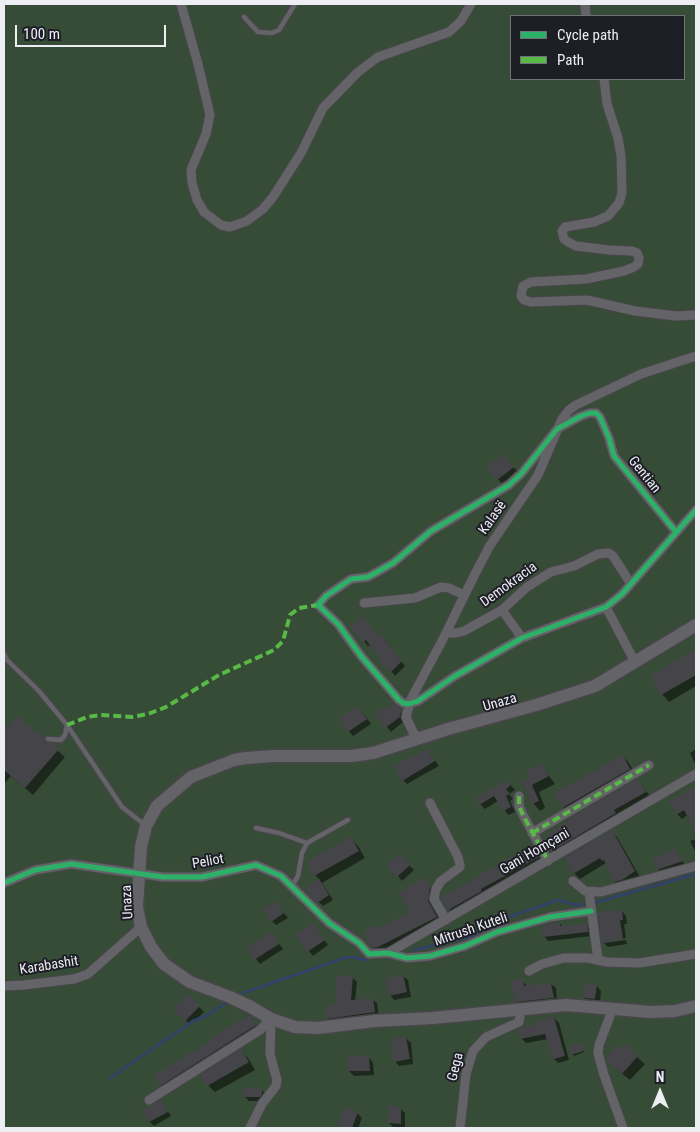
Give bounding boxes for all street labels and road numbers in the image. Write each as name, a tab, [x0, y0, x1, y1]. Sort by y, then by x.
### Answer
street label: Gentian	[624, 453, 664, 497]
street label: Kalasë	[475, 498, 511, 538]
street label: Demokracia	[478, 559, 540, 611]
street label: Unaza	[481, 690, 519, 716]
street label: Gani Homçani	[497, 825, 573, 879]
street label: Peliot	[191, 851, 225, 873]
street label: Unaza	[119, 884, 137, 920]
street label: Mitrush Kuteli	[432, 910, 510, 950]
street label: Karabashit	[18, 953, 80, 979]
street label: Gega	[444, 1051, 468, 1083]

